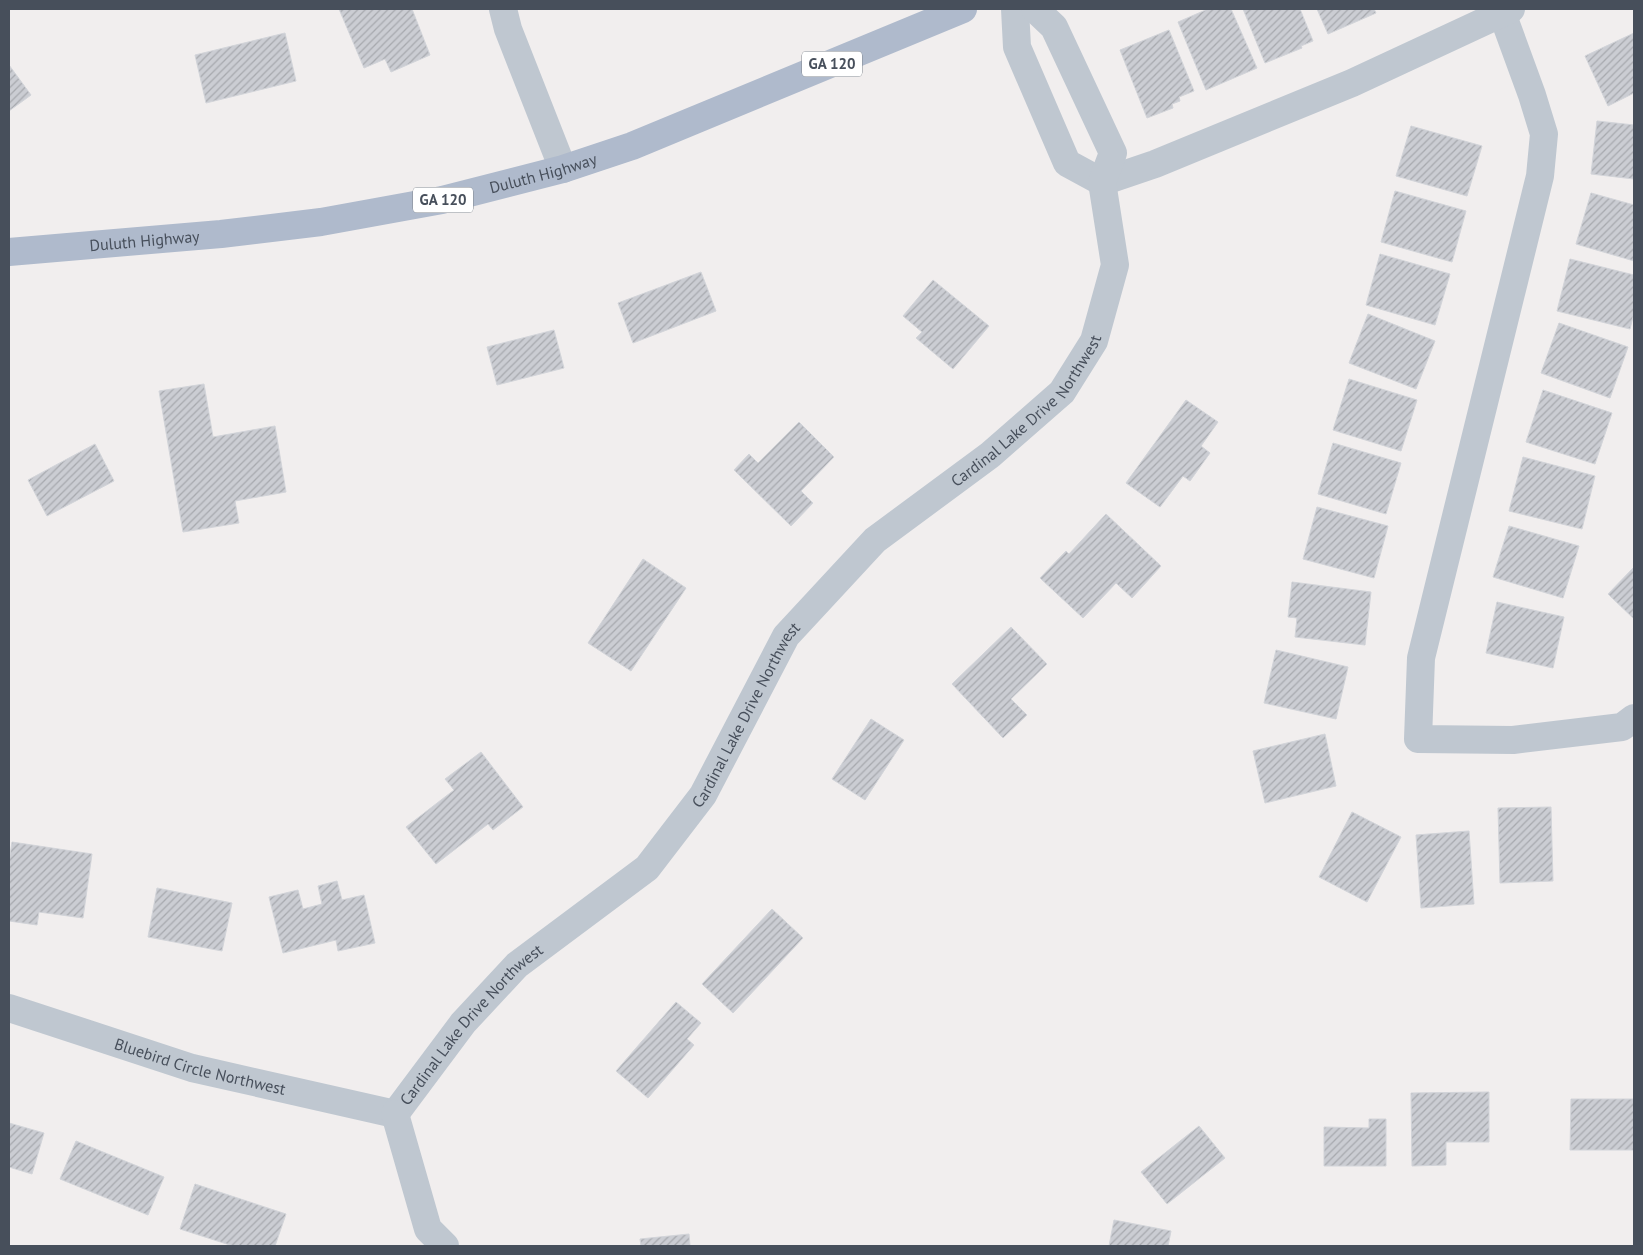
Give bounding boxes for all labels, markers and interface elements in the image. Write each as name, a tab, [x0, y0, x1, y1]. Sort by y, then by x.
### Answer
road number: GA 120	[802, 52, 862, 76]
street label: Duluth Highway	[487, 148, 600, 197]
road number: GA 120	[413, 188, 473, 212]
street label: Duluth Highway	[89, 226, 201, 255]
street label: Cardinal Lake Drive Northwest	[947, 332, 1105, 491]
street label: Cardinal Lake Drive Northwest	[687, 617, 804, 812]
street label: Cardinal Lake Drive Northwest	[395, 939, 547, 1109]
street label: Bluebird Circle Northwest	[112, 1033, 288, 1099]

